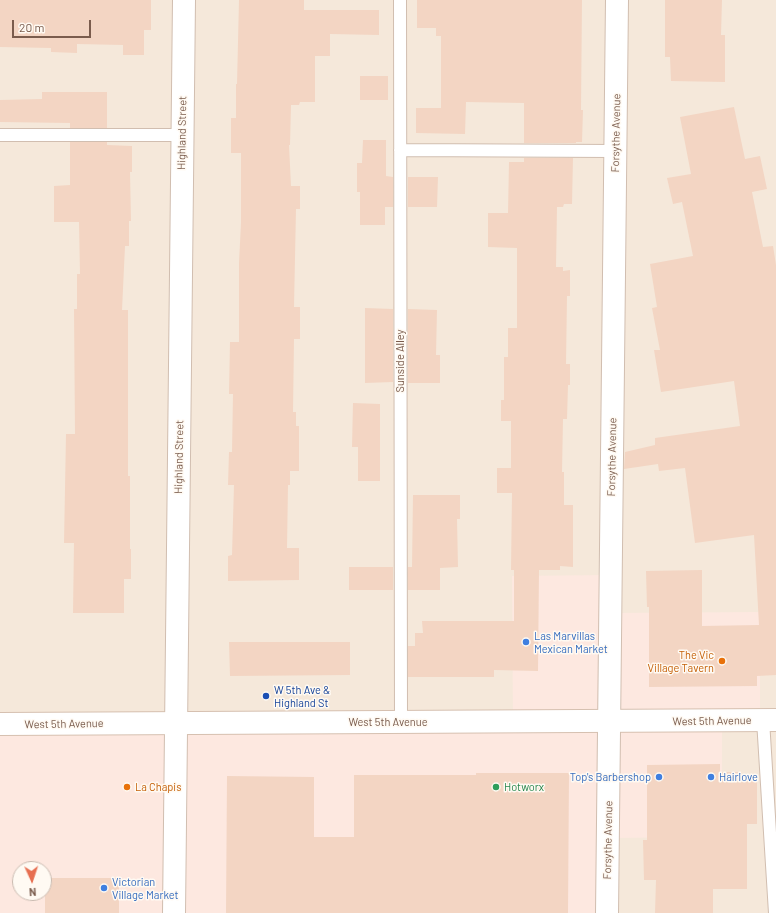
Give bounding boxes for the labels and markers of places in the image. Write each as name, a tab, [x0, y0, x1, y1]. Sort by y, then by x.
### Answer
place label: Las Marvillas Mexican Market	[534, 629, 608, 655]
marker: Las Marvillas Mexican Market	[521, 637, 531, 647]
place label: The Vic Village Tavern	[648, 648, 714, 674]
marker: The Vic Village Tavern	[717, 656, 727, 666]
place label: W 5th Ave & Highland St	[274, 683, 330, 709]
marker: W 5th Ave & Highland St	[261, 691, 271, 701]
place label: Top's Barbershop	[570, 770, 651, 784]
place label: Hairlove	[719, 770, 758, 784]
marker: Top's Barbershop	[654, 772, 664, 782]
marker: Hairlove	[706, 772, 716, 782]
place label: La Chapis	[135, 780, 181, 794]
place label: Hotworx	[504, 780, 544, 794]
marker: La Chapis	[122, 782, 132, 792]
marker: Hotworx	[491, 782, 501, 792]
place label: Victorian Village Market	[112, 875, 178, 901]
marker: Victorian Village Market	[99, 883, 109, 893]

